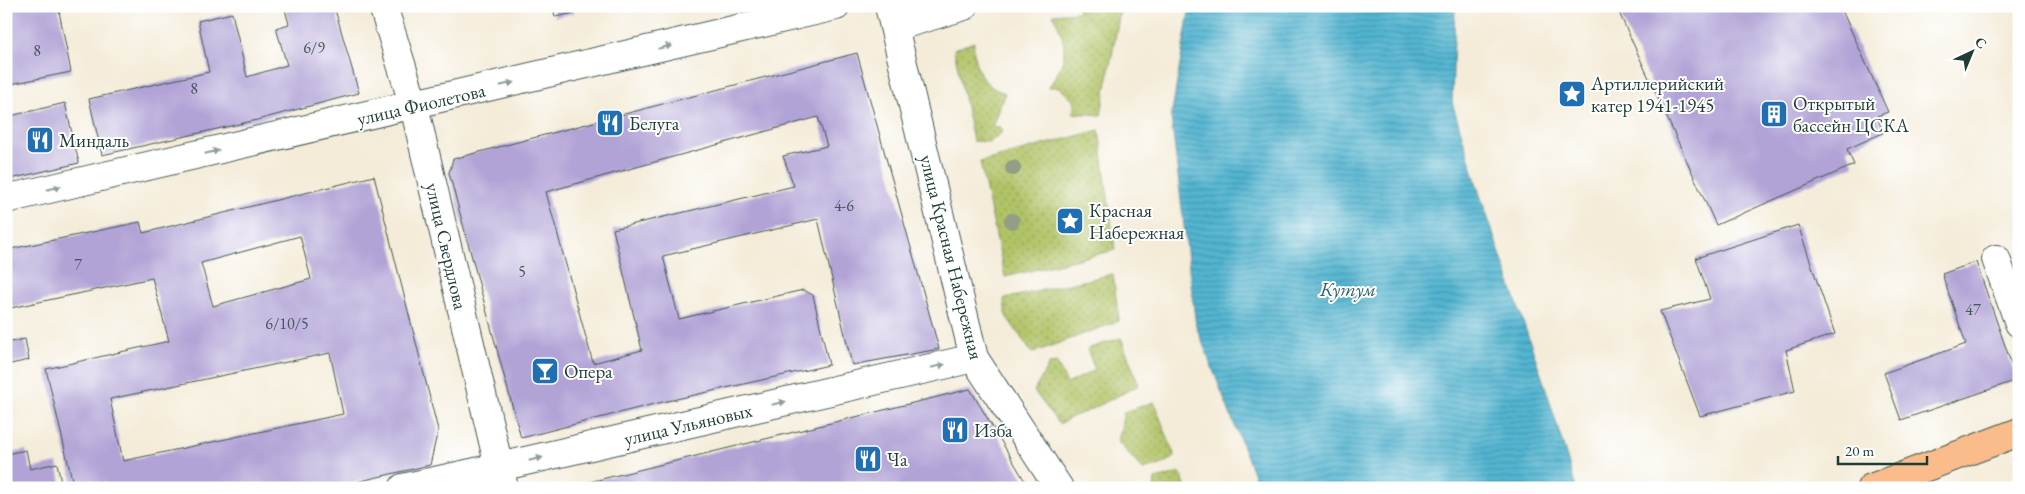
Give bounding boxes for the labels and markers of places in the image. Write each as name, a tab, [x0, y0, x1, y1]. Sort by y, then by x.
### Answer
place label: Артиллерийский катер 1941-1945	[1590, 71, 1724, 118]
place icon: Артиллерийский катер 1941-1945	[1557, 79, 1587, 109]
place label: Открытый бассейн ЦСКА	[1793, 91, 1910, 138]
building icon: Открытый бассейн ЦСКА	[1759, 99, 1789, 129]
restaurant icon: Белуга	[595, 108, 625, 138]
place label: Белуга	[629, 111, 680, 136]
restaurant icon: Миндаль	[25, 125, 55, 155]
place label: Миндаль	[59, 128, 129, 153]
place label: Красная Набережная	[1089, 198, 1185, 245]
place icon: Красная Набережная	[1055, 206, 1085, 236]
bar icon: Опера	[530, 356, 560, 386]
place label: Опера	[564, 359, 613, 384]
restaurant icon: Изба	[940, 415, 970, 445]
place label: Изба	[974, 418, 1013, 443]
restaurant icon: Ча	[853, 444, 883, 474]
place label: Ча	[887, 447, 908, 472]

